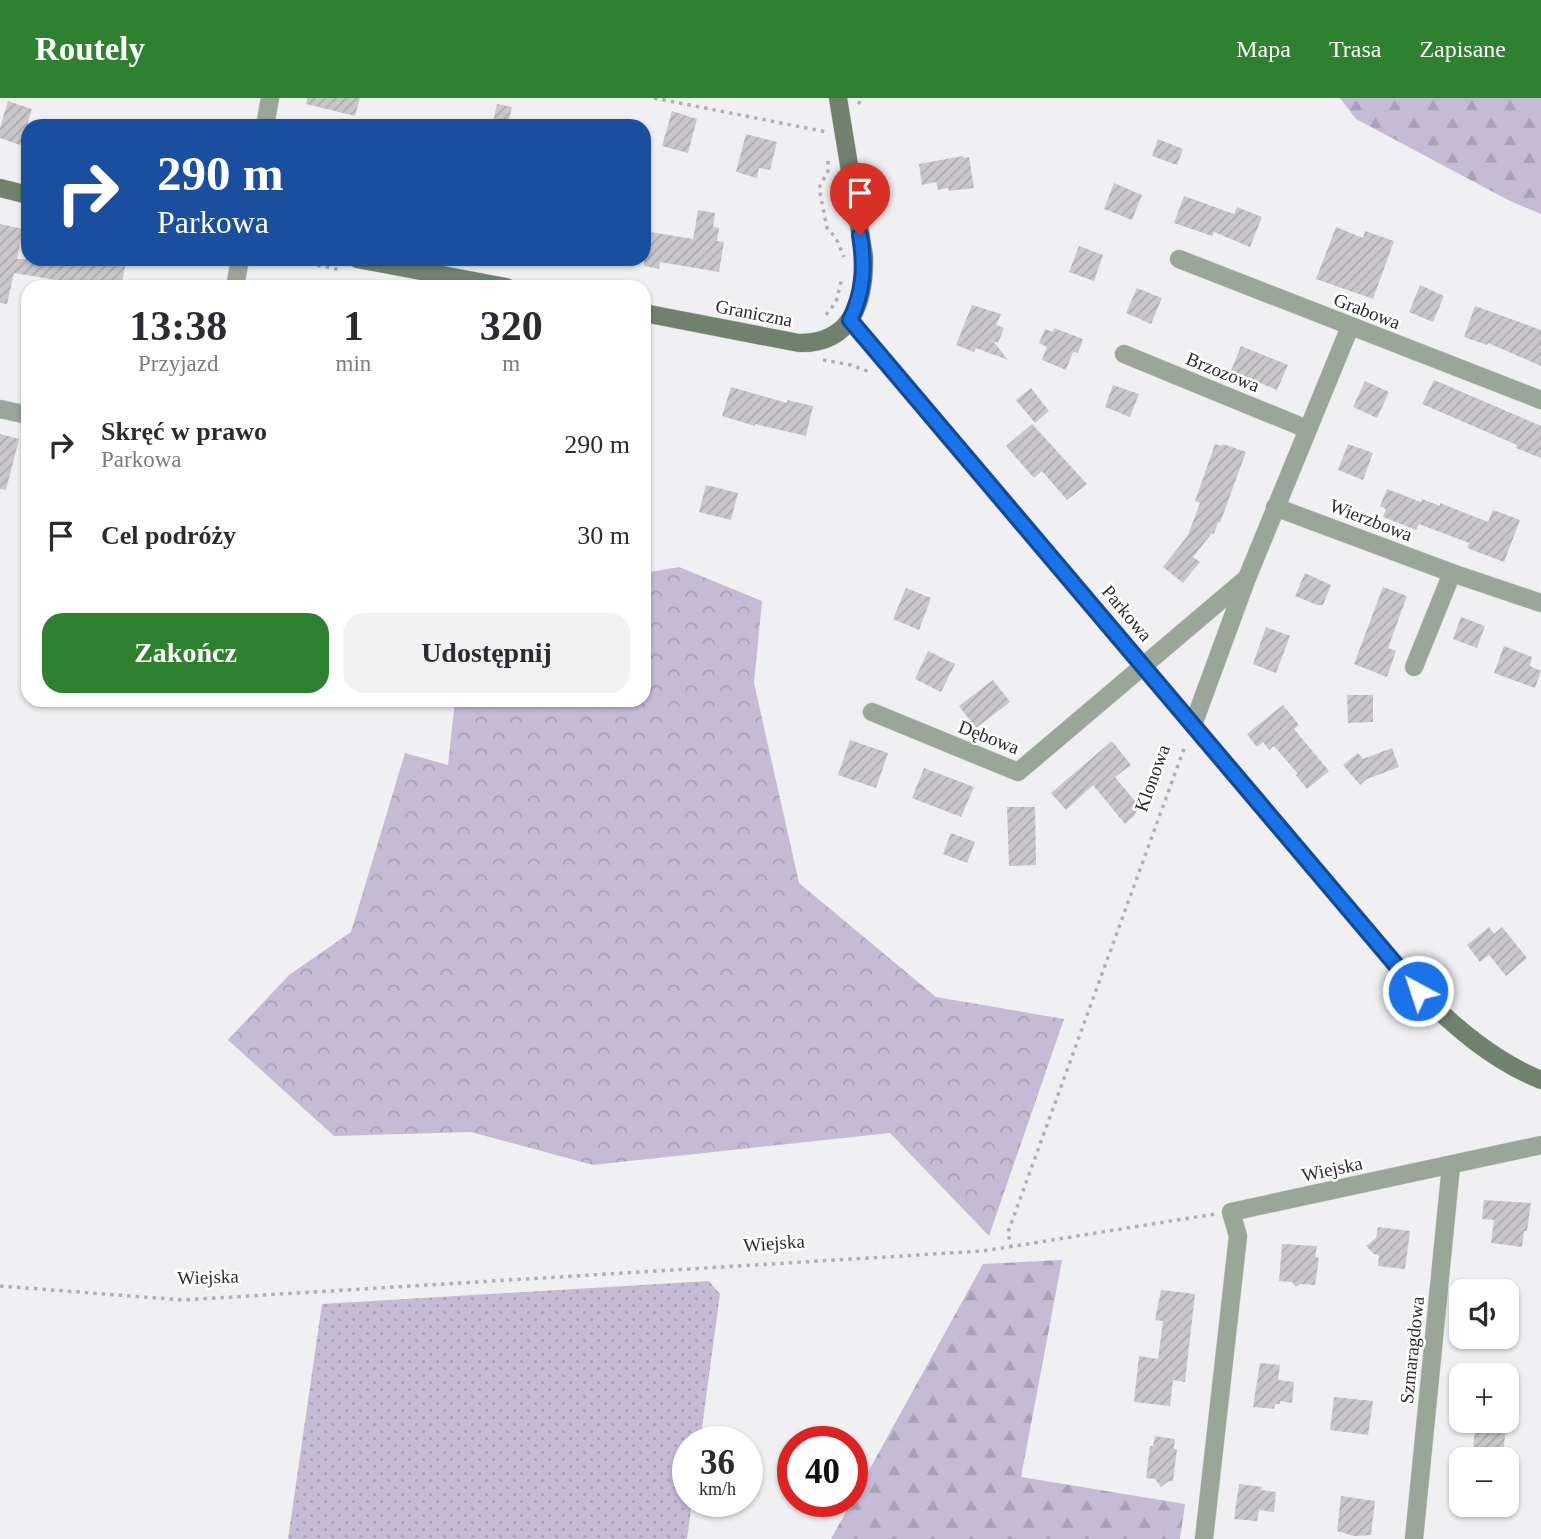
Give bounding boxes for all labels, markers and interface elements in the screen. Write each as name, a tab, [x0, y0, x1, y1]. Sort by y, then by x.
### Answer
text: Routely	[35, 31, 145, 67]
text: Mapa	[1236, 36, 1291, 62]
text: Trasa	[1329, 36, 1381, 62]
text: Zapisane	[1419, 36, 1506, 62]
text: 290 m	[157, 146, 284, 201]
icon: right	[42, 147, 133, 238]
pin	[830, 163, 890, 235]
icon: arrive	[841, 174, 879, 212]
text: Parkowa	[157, 204, 269, 240]
street label: Grabowa	[1331, 289, 1404, 333]
street label: Graniczna	[714, 295, 795, 331]
text: 13:38	[129, 303, 227, 349]
text: 1	[343, 303, 364, 349]
text: 320	[480, 303, 543, 349]
street label: Brzozowa	[1183, 348, 1263, 396]
text: Przyjazd	[138, 351, 219, 376]
text: min	[336, 351, 371, 376]
text: m	[502, 351, 520, 376]
text: Skręć w prawo	[101, 417, 267, 446]
icon: right	[42, 426, 80, 464]
text: 290 m	[564, 430, 630, 459]
text: Parkowa	[101, 447, 181, 472]
street label: Wierzbowa	[1327, 495, 1416, 546]
icon: arrive	[42, 517, 80, 555]
text: Cel podróży	[101, 521, 236, 550]
text: 30 m	[577, 521, 630, 550]
street label: Parkowa	[1098, 581, 1157, 646]
button: Zakończ	[42, 613, 329, 693]
button: Udostępnij	[343, 613, 630, 693]
street label: Dębowa	[956, 716, 1023, 758]
street label: Klonowa	[1130, 741, 1174, 814]
position arrow	[1381, 954, 1455, 1028]
street label: Wiejska	[1300, 1152, 1365, 1186]
street label: Wiejska	[743, 1230, 806, 1256]
street label: Wiejska	[177, 1265, 240, 1289]
map controls	[1449, 1279, 1519, 1517]
button: sound	[1449, 1279, 1519, 1349]
street label: Szmaragdowa	[1396, 1295, 1428, 1405]
button: +	[1449, 1363, 1519, 1433]
speed limit sign: 40	[777, 1426, 868, 1517]
text: 36	[700, 1443, 735, 1482]
button: −	[1449, 1447, 1519, 1517]
text: km/h	[699, 1479, 736, 1499]

